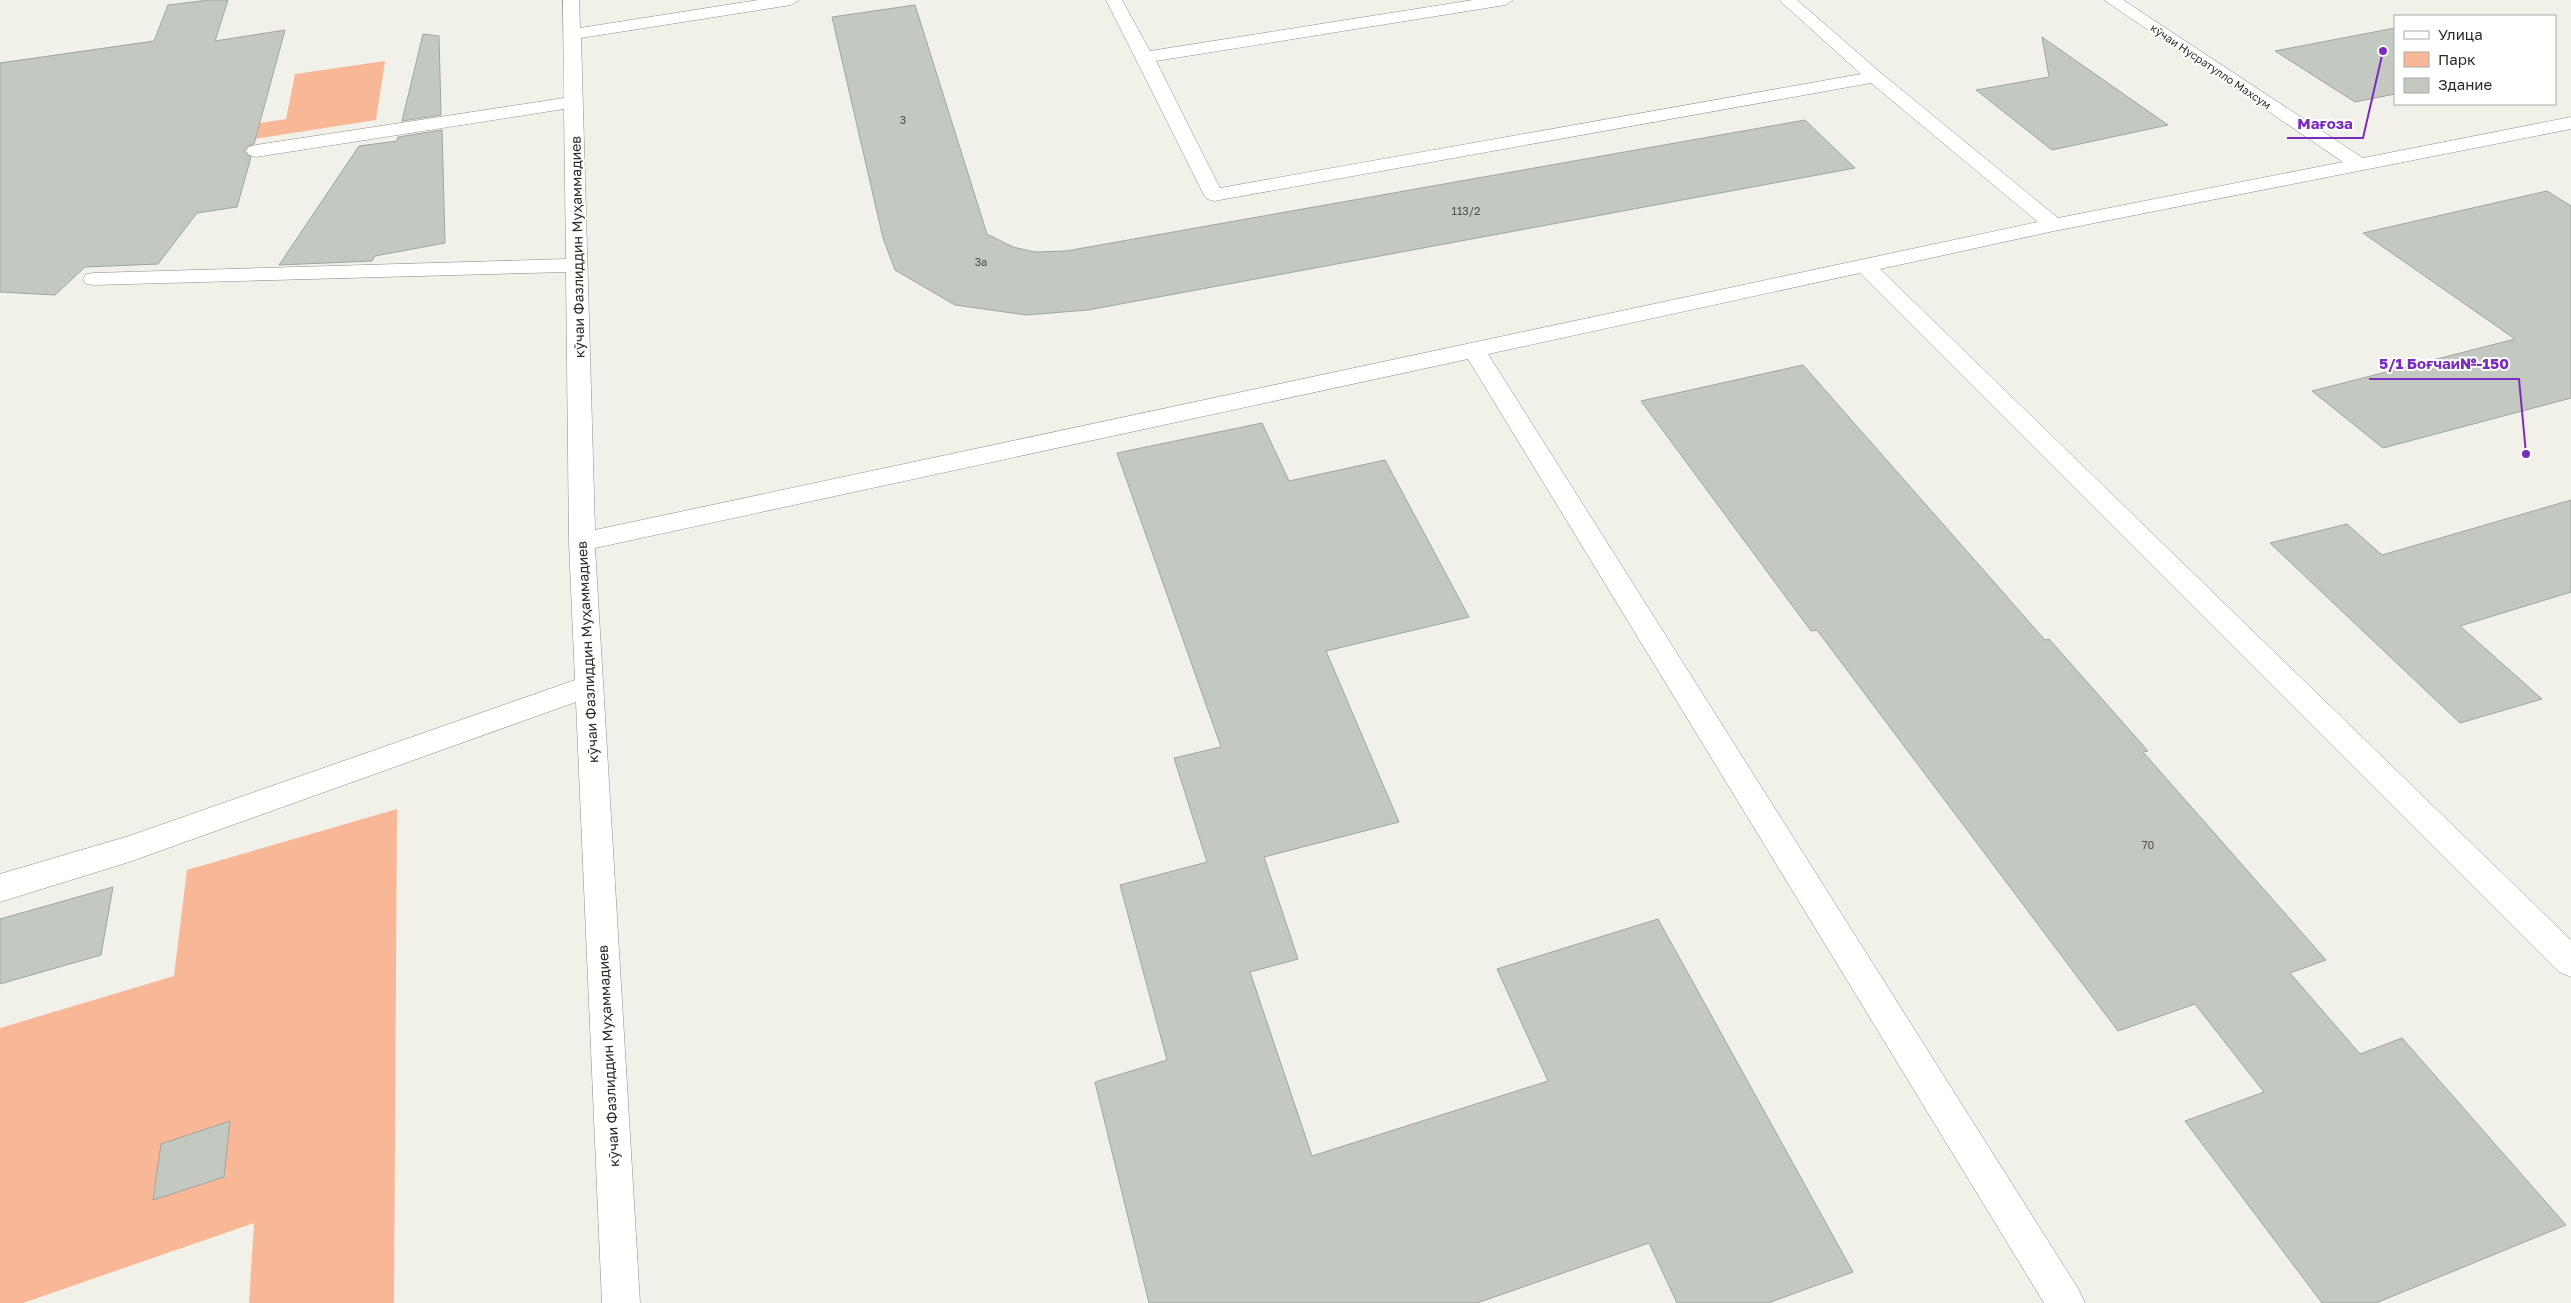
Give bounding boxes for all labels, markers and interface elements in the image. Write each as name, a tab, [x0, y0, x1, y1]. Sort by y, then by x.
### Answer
legend	[2394, 15, 2556, 105]
street label: кӯчаи Нусратулло Махсум	[2148, 21, 2274, 111]
text: Улица	[2438, 25, 2483, 43]
text: Парк	[2438, 50, 2476, 68]
text: Здание	[2438, 75, 2492, 93]
callout: Мағоза	[2287, 108, 2363, 138]
house number: 3	[900, 113, 906, 126]
text: Мағоза	[2297, 114, 2353, 132]
street label: кӯчаи Фазлиддин Муҳаммадиев	[567, 136, 587, 358]
house number: 113/2	[1452, 204, 1480, 217]
house number: 3а	[975, 255, 987, 268]
callout: 5/1 Боғчаи№-150	[2369, 349, 2519, 379]
text: 5/1 Боғчаи№-150	[2379, 354, 2509, 372]
street label: кӯчаи Фазлиддин Муҳаммадиев	[573, 540, 601, 763]
house number: 70	[2142, 838, 2155, 851]
street label: кӯчаи Фазлиддин Муҳаммадиев	[594, 944, 622, 1167]

